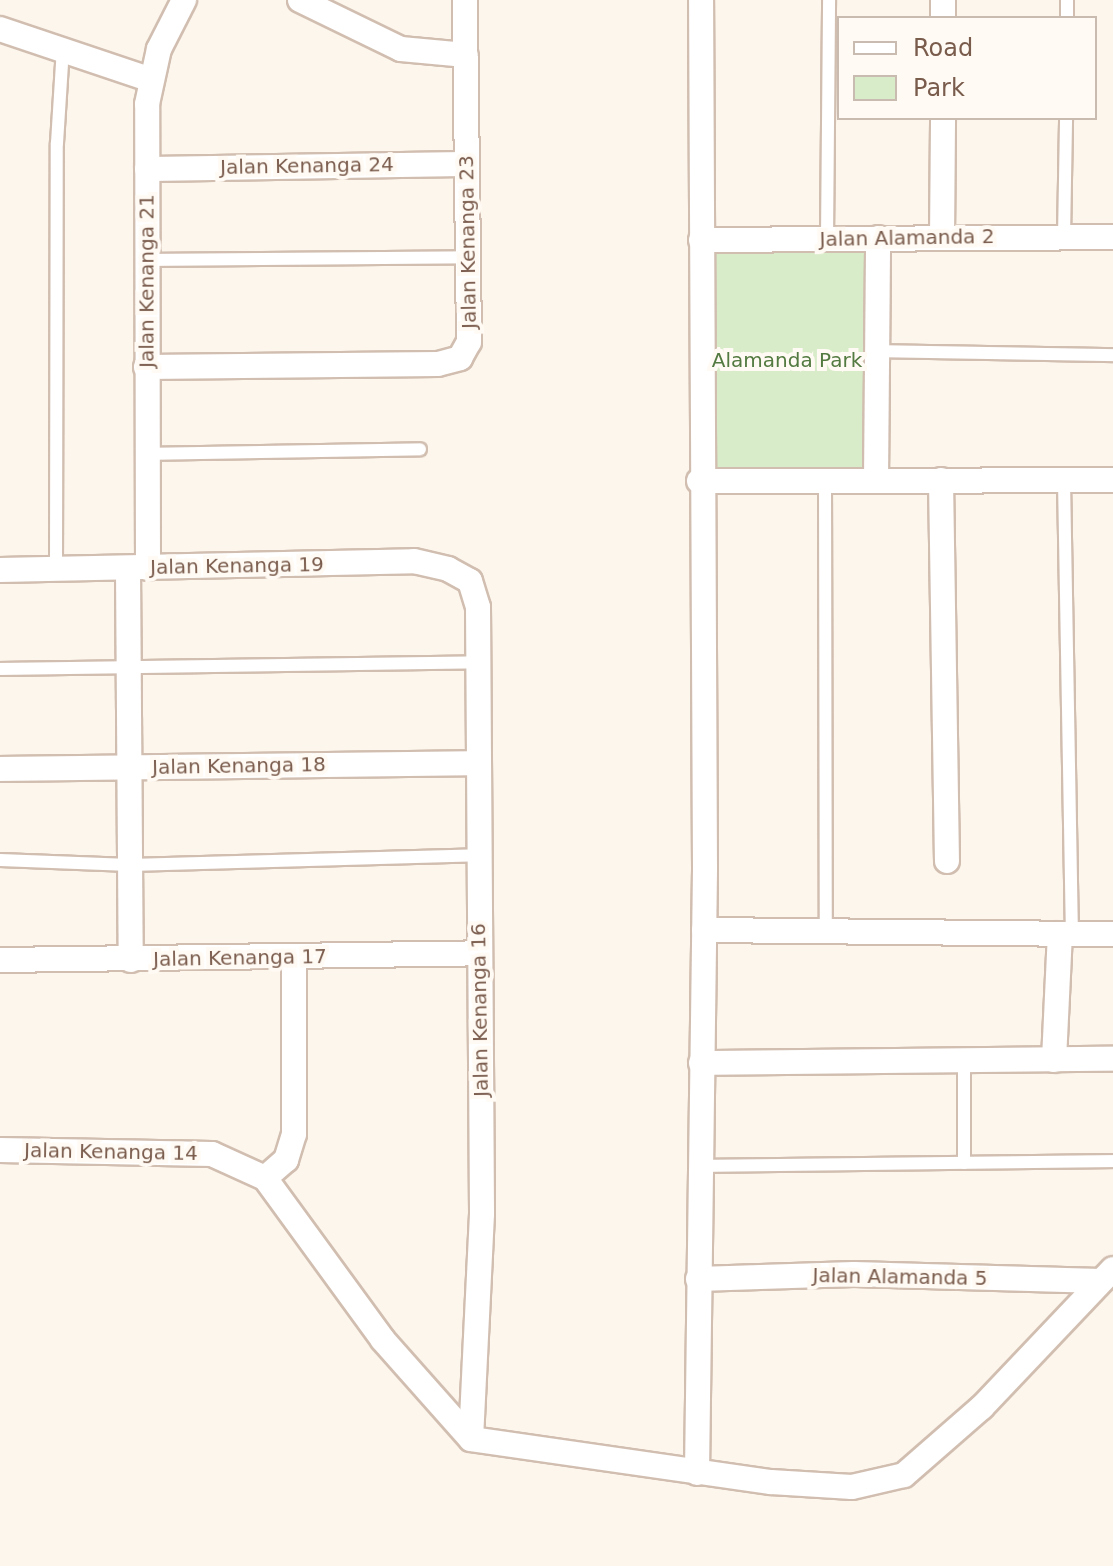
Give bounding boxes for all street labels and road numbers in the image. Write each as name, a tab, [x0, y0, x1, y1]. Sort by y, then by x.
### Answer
street label: Jalan Kenanga 24	[220, 152, 394, 180]
street label: Jalan Kenanga 23	[454, 155, 482, 329]
street label: Jalan Kenanga 21	[135, 194, 159, 368]
street label: Jalan Alamanda 2	[819, 224, 995, 252]
street label: Jalan Kenanga 19	[150, 552, 324, 580]
street label: Jalan Kenanga 18	[152, 752, 326, 780]
street label: Jalan Kenanga 16	[466, 923, 494, 1097]
street label: Jalan Kenanga 17	[153, 944, 327, 972]
street label: Jalan Kenanga 14	[24, 1138, 198, 1166]
street label: Jalan Alamanda 5	[812, 1263, 988, 1291]

